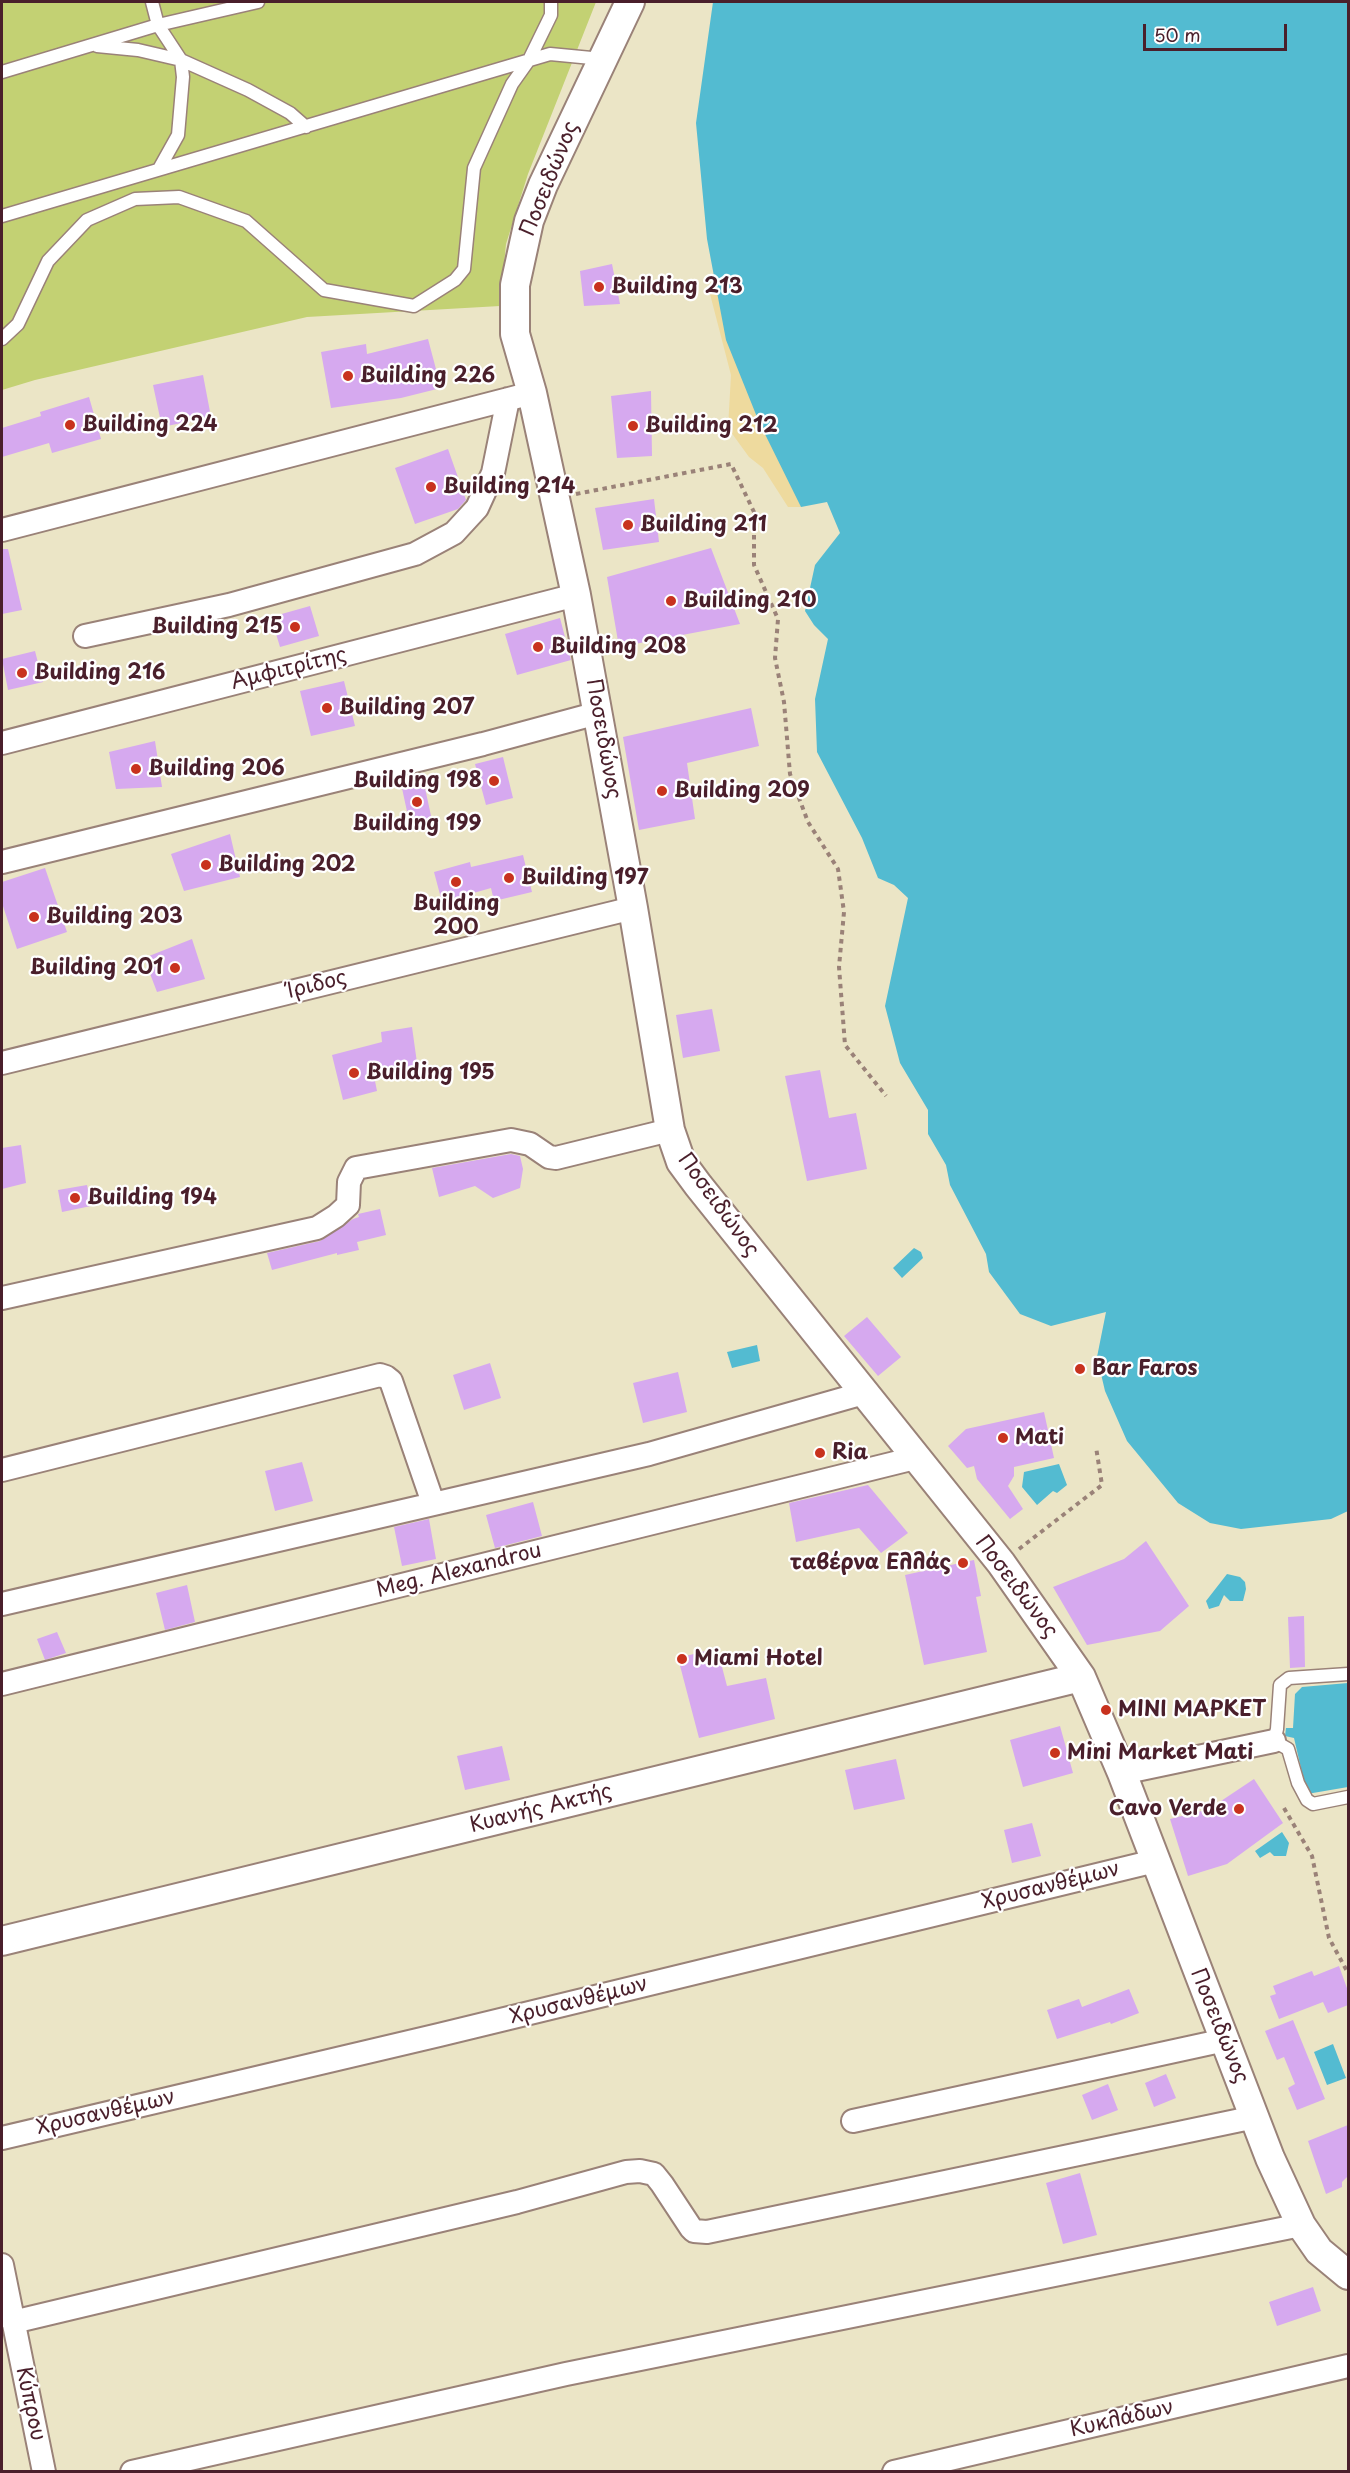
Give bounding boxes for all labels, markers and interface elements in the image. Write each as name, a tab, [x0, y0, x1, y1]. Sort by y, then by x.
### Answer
scale bar	[1146, 12, 1290, 50]
text: 50 m	[1154, 21, 1201, 48]
street label: Ποσειδώνος	[516, 118, 584, 240]
place label: Building 213	[611, 274, 743, 300]
marker: Building 213	[592, 280, 606, 294]
place label: Building 226	[360, 363, 495, 389]
marker: Building 226	[341, 369, 355, 383]
place label: Building 224	[82, 412, 217, 438]
place label: Building 212	[645, 413, 778, 439]
marker: Building 224	[63, 418, 77, 432]
marker: Building 212	[626, 419, 640, 433]
place label: Building 214	[443, 474, 575, 500]
marker: Building 214	[424, 480, 438, 494]
place label: Building 211	[640, 512, 767, 538]
marker: Building 211	[621, 518, 635, 532]
place label: Building 210	[683, 588, 817, 614]
marker: Building 210	[664, 594, 678, 608]
place label: Building 215	[152, 614, 283, 640]
marker: Building 215	[288, 620, 302, 634]
place label: Building 208	[550, 634, 687, 660]
marker: Building 208	[531, 640, 545, 654]
street label: Αμφιτρίτης	[228, 642, 350, 696]
place label: Building 216	[34, 660, 165, 686]
marker: Building 216	[15, 666, 29, 680]
street label: Ποσειδώνος	[580, 677, 626, 801]
place label: Building 207	[339, 695, 474, 721]
marker: Building 207	[320, 701, 334, 715]
place label: Building 206	[148, 756, 285, 782]
marker: Building 206	[129, 762, 143, 776]
place label: Building 198	[353, 768, 482, 794]
marker: Building 198	[487, 774, 501, 788]
place label: Building 209	[674, 778, 810, 804]
marker: Building 209	[655, 784, 669, 798]
marker: Building 199	[410, 795, 424, 809]
place label: Building 199	[353, 811, 481, 837]
place label: Building 202	[218, 852, 355, 878]
marker: Building 202	[199, 858, 213, 872]
place label: Building 197	[521, 865, 648, 891]
marker: Building 197	[502, 871, 516, 885]
marker: Building 200	[449, 875, 463, 889]
place label: Building 200	[413, 891, 499, 941]
place label: Building 203	[46, 904, 183, 930]
marker: Building 203	[27, 910, 41, 924]
place label: Building 201	[30, 955, 163, 981]
marker: Building 201	[168, 961, 182, 975]
street label: Ίριδος	[285, 965, 349, 1005]
place label: Building 195	[366, 1060, 495, 1086]
marker: Building 195	[347, 1066, 361, 1080]
street label: Ποσειδώνος	[672, 1148, 764, 1262]
place label: Building 194	[87, 1185, 217, 1211]
marker: Building 194	[68, 1191, 82, 1205]
place label: Bar Faros	[1092, 1356, 1197, 1382]
marker: Bar Faros	[1073, 1362, 1087, 1376]
place label: Mati	[1015, 1425, 1064, 1451]
marker: Mati	[996, 1431, 1010, 1445]
place label: Ria	[832, 1440, 868, 1466]
marker: Ria	[813, 1446, 827, 1460]
street label: Ποσειδώνος	[969, 1531, 1063, 1643]
street label: Meg. Alexandrou	[374, 1538, 544, 1604]
place label: ταβέρνα Ελλάς	[790, 1550, 951, 1576]
marker: ταβέρνα Ελλάς	[956, 1556, 970, 1570]
place label: Miami Hotel	[694, 1646, 823, 1672]
marker: Miami Hotel	[675, 1652, 689, 1666]
place label: ΜΙΝΙ ΜΑΡΚΕΤ	[1118, 1697, 1266, 1723]
marker: ΜΙΝΙ ΜΑΡΚΕΤ	[1099, 1703, 1113, 1717]
place label: Mini Market Mati	[1067, 1740, 1253, 1766]
marker: Mini Market Mati	[1048, 1746, 1062, 1760]
street label: Κυανής Ακτής	[467, 1779, 615, 1839]
place label: Cavo Verde	[1109, 1796, 1227, 1822]
marker: Cavo Verde	[1232, 1802, 1246, 1816]
street label: Χρυσανθέμων	[979, 1857, 1123, 1915]
street label: Ποσειδώνος	[1185, 1965, 1253, 2087]
street label: Χρυσανθέμων	[507, 1972, 651, 2030]
street label: Χρυσανθέμων	[34, 2085, 178, 2141]
street label: Κύπρου	[10, 2365, 50, 2443]
street label: Κυκλάδων	[1068, 2395, 1176, 2443]

